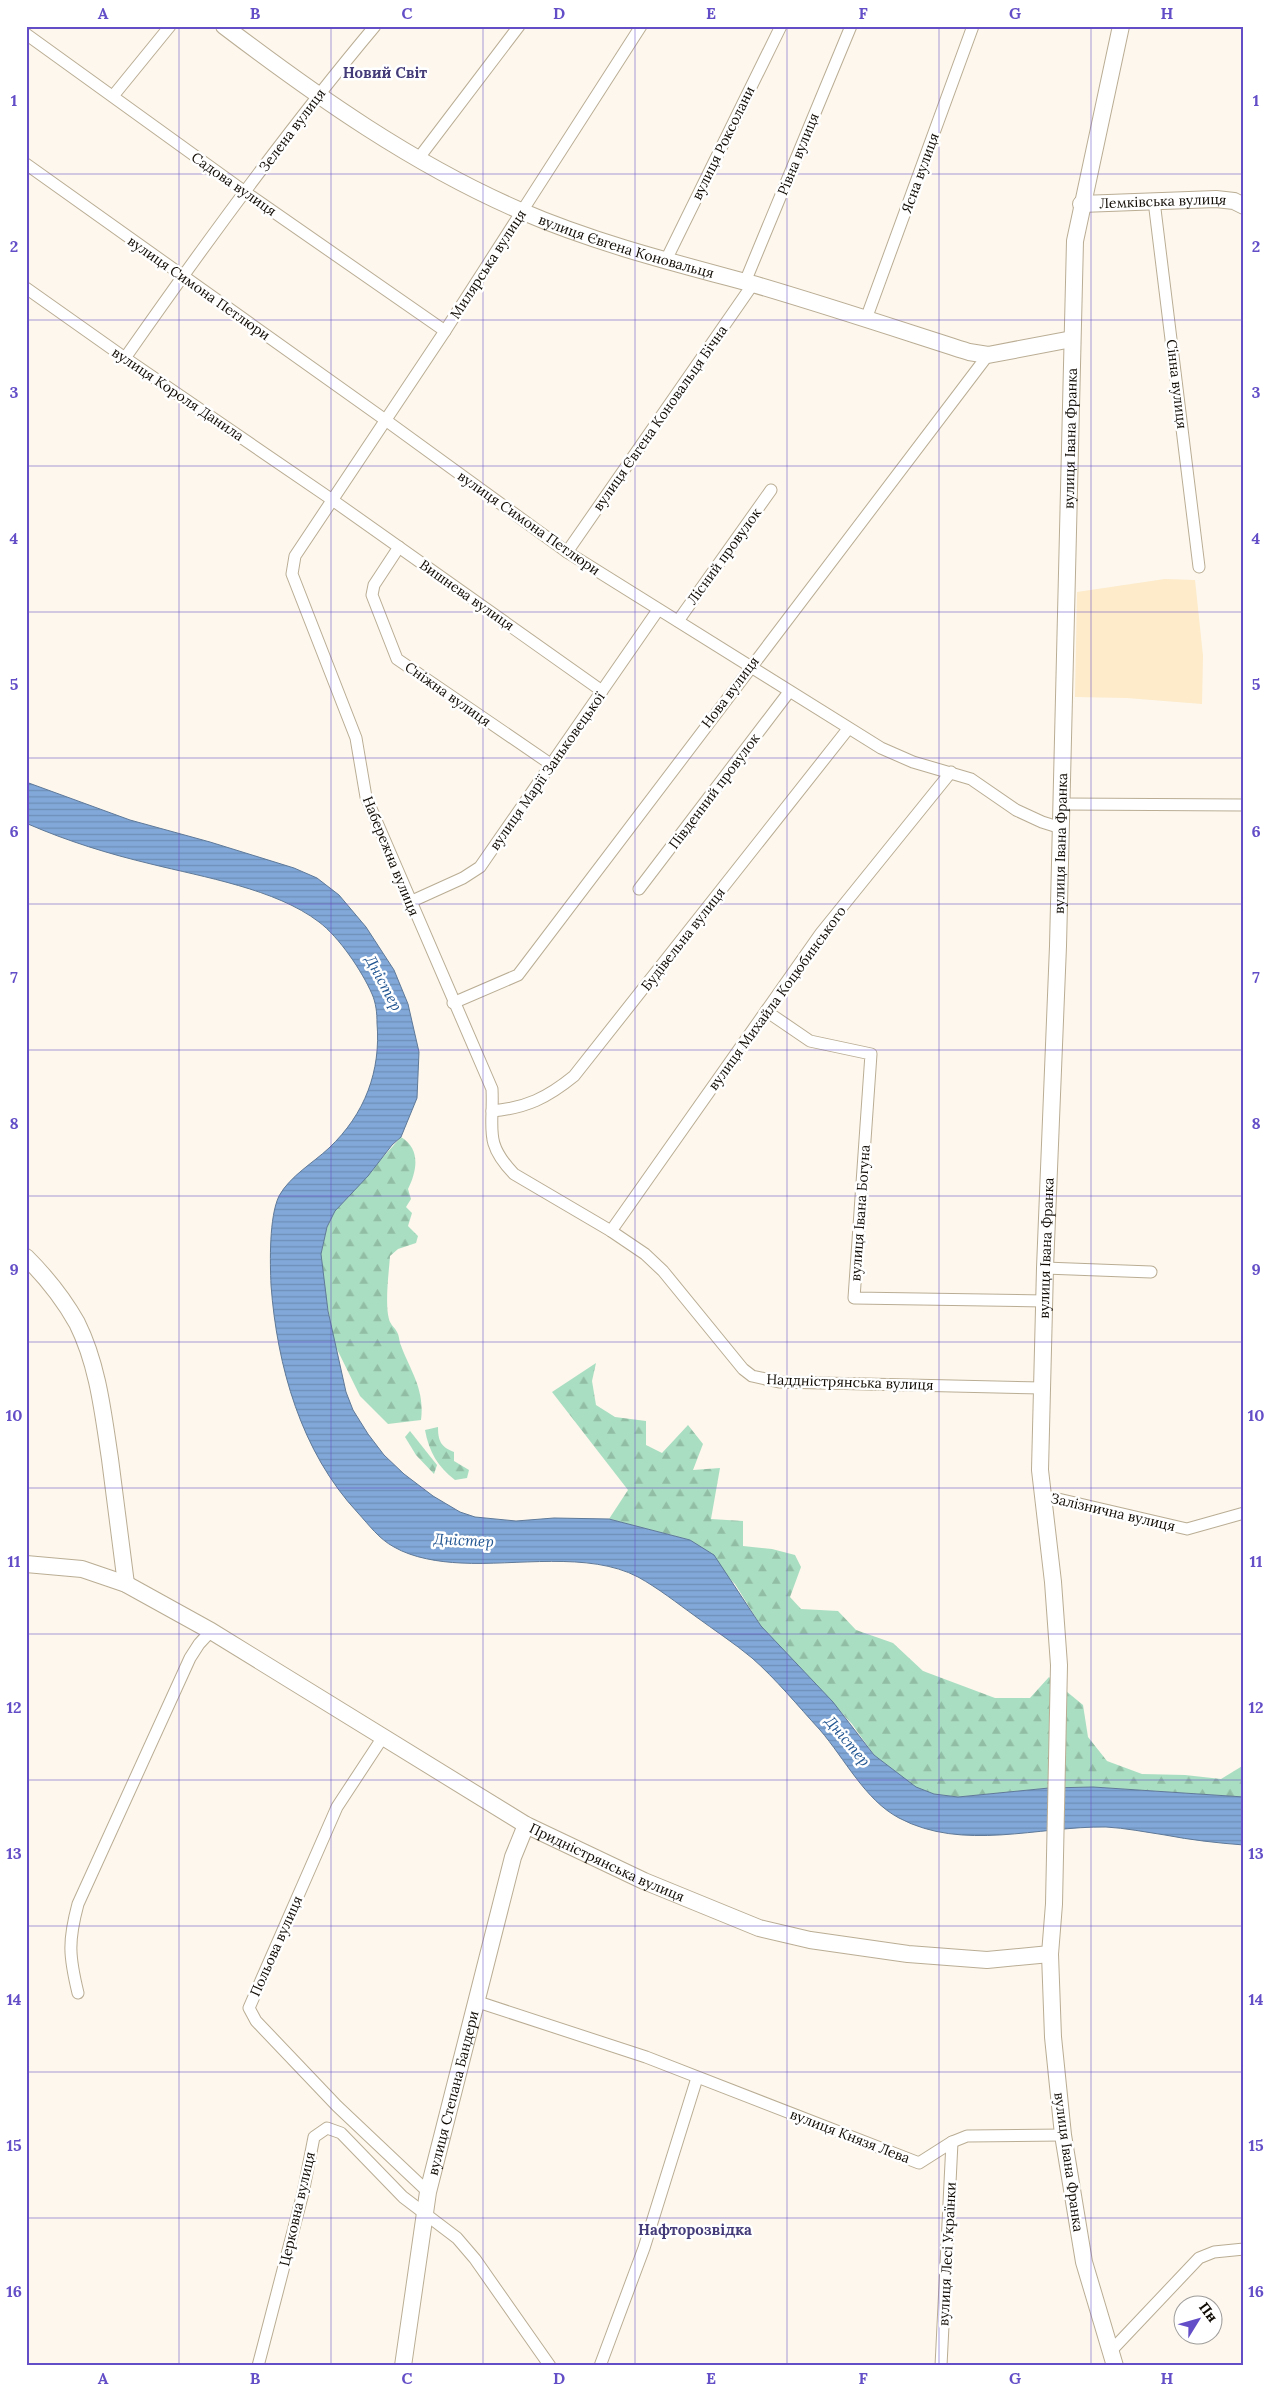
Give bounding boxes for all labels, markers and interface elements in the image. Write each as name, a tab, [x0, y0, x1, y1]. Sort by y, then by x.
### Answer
text: A	[98, 3, 109, 23]
text: B	[250, 3, 261, 23]
text: C	[401, 3, 413, 23]
text: D	[553, 3, 565, 23]
text: E	[706, 3, 716, 23]
text: F	[858, 3, 868, 23]
text: G	[1009, 3, 1021, 23]
text: H	[1161, 3, 1174, 23]
district label: Новий Світ	[343, 63, 427, 82]
street label: вулиця Роксолани	[688, 83, 758, 203]
street label: Зелена вулиця	[255, 85, 329, 175]
text: 1	[11, 90, 17, 110]
text: 1	[1253, 90, 1259, 110]
street label: Рівна вулиця	[773, 110, 823, 198]
street label: Ясна вулиця	[897, 130, 943, 216]
street label: Садова вулиця	[188, 148, 280, 220]
street label: Лемківська вулиця	[1099, 190, 1227, 212]
street label: Милярська вулиця	[446, 206, 530, 322]
street label: вулиця Євгена Коновальця	[536, 210, 716, 282]
street label: вулиця Симона Петлюри	[124, 232, 274, 344]
text: 2	[10, 236, 18, 256]
text: 2	[1252, 236, 1260, 256]
street label: вулиця Євгена Коновальця Бічна	[589, 322, 731, 514]
street label: Сінна вулиця	[1163, 338, 1191, 430]
street label: вулиця Короля Данила	[109, 343, 247, 445]
street label: вулиця Івана Франка	[1060, 368, 1081, 509]
text: 3	[10, 382, 19, 402]
text: 3	[1252, 382, 1261, 402]
street label: вулиця Симона Петлюри	[454, 467, 604, 579]
street label: Лісний провулок	[683, 504, 765, 608]
text: 4	[10, 528, 19, 548]
text: 4	[1252, 528, 1261, 548]
street label: Вишнева вулиця	[416, 556, 518, 634]
street label: Нова вулиця	[697, 653, 763, 731]
street label: Сніжна вулиця	[402, 658, 494, 730]
text: 5	[10, 674, 19, 694]
text: 5	[1252, 674, 1261, 694]
street label: вулиця Марії Заньковецької	[485, 688, 609, 854]
street label: Південний провулок	[665, 729, 764, 852]
street label: вулиця Івана Франка	[1050, 773, 1071, 914]
street label: Набережна вулиця	[359, 793, 423, 919]
text: 6	[9, 821, 19, 841]
text: 6	[1251, 821, 1261, 841]
street label: Будівельна вулиця	[637, 884, 729, 994]
street label: вулиця Михайла Коцюбинського	[704, 903, 850, 1093]
water label: Дністер	[361, 951, 406, 1014]
text: 7	[10, 967, 18, 987]
text: 7	[1252, 967, 1260, 987]
text: 8	[9, 1113, 19, 1133]
text: 8	[1251, 1113, 1261, 1133]
street label: вулиця Івана Богуна	[846, 1144, 874, 1282]
street label: вулиця Івана Франка	[1035, 1177, 1058, 1319]
text: 9	[9, 1259, 19, 1279]
text: 9	[1251, 1259, 1261, 1279]
street label: Наддністрянська вулиця	[766, 1370, 934, 1394]
text: 10	[6, 1405, 22, 1425]
text: 10	[1248, 1405, 1264, 1425]
street label: Залізнична вулиця	[1049, 1489, 1177, 1535]
water label: Дністер	[433, 1529, 494, 1551]
text: 11	[8, 1551, 21, 1571]
text: 11	[1250, 1551, 1263, 1571]
text: 12	[6, 1697, 22, 1717]
text: 12	[1248, 1697, 1264, 1717]
water label: Дністер	[821, 1711, 874, 1770]
street label: Придністрянська вулиця	[526, 1819, 687, 1906]
text: 13	[6, 1843, 22, 1863]
text: 13	[1248, 1843, 1264, 1863]
street label: Польова вулиця	[246, 1893, 306, 1999]
text: 14	[6, 1989, 22, 2009]
text: 14	[1248, 1989, 1264, 2009]
street label: вулиця Степана Бандери	[424, 2008, 483, 2177]
street label: вулиця Івана Франка	[1050, 2091, 1088, 2233]
street label: вулиця Князя Лева	[788, 2105, 912, 2167]
text: 15	[6, 2135, 22, 2155]
text: 15	[1248, 2135, 1264, 2155]
street label: Церковна вулиця	[275, 2150, 319, 2268]
street label: вулиця Лесі Українки	[934, 2181, 960, 2327]
district label: Нафторозвідка	[638, 2220, 752, 2239]
text: 16	[6, 2281, 22, 2301]
text: 16	[1248, 2281, 1264, 2301]
north arrow	[1172, 2294, 1222, 2344]
text: Пн	[1195, 2299, 1222, 2326]
text: A	[98, 2368, 109, 2388]
text: B	[250, 2368, 261, 2388]
text: C	[401, 2368, 413, 2388]
text: D	[553, 2368, 565, 2388]
text: E	[706, 2368, 716, 2388]
text: F	[858, 2368, 868, 2388]
text: G	[1009, 2368, 1021, 2388]
text: H	[1161, 2368, 1174, 2388]

